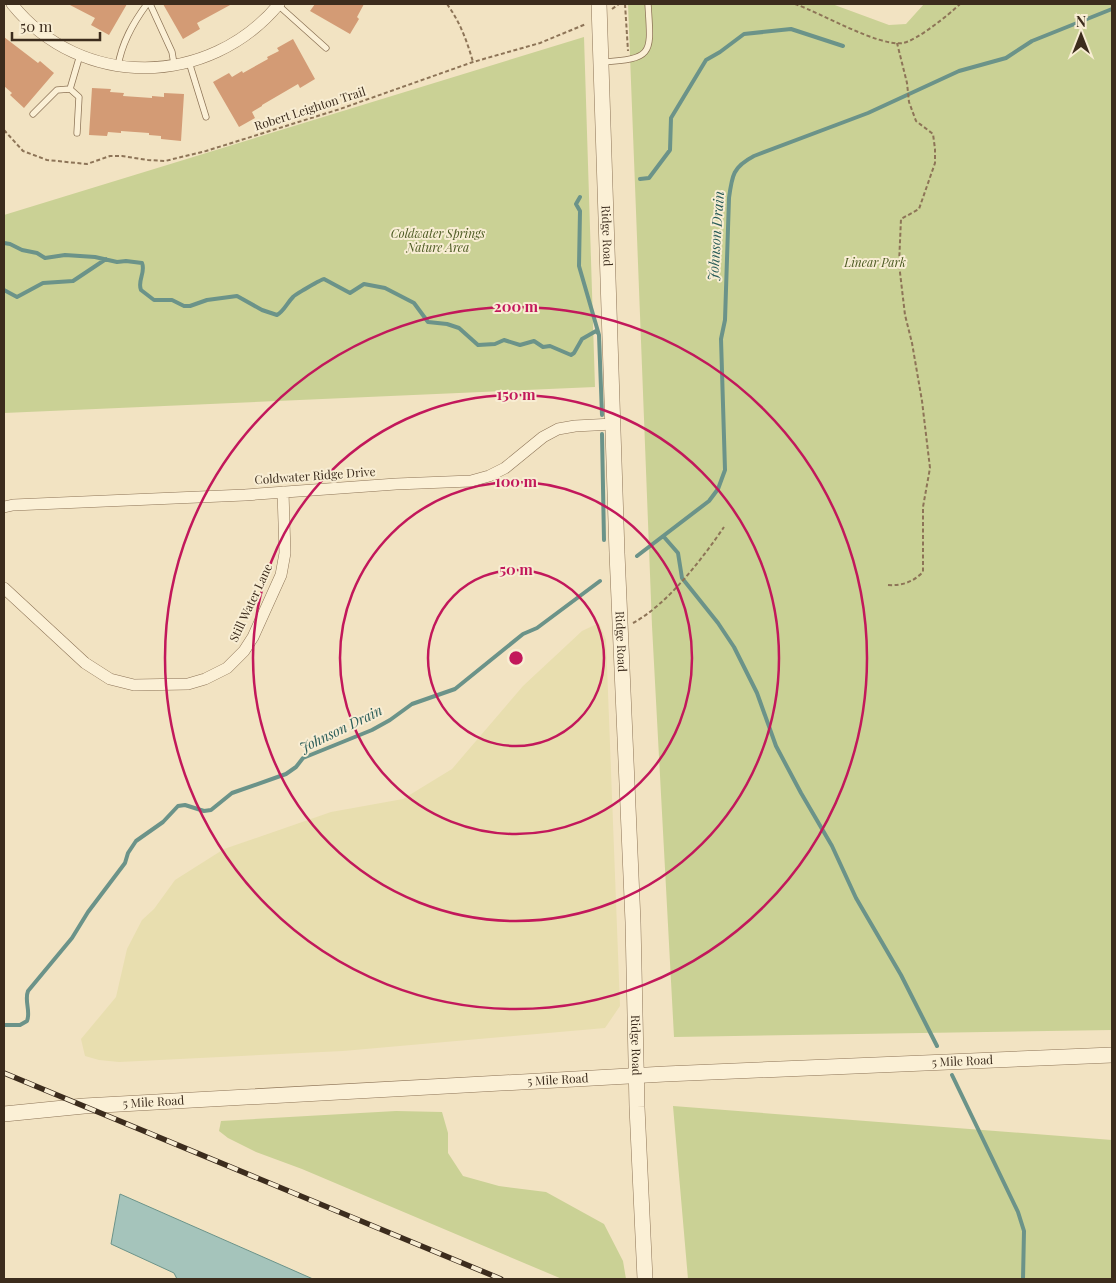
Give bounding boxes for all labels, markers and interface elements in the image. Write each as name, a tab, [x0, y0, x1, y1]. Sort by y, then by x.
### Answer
scale bar	[12, 10, 100, 42]
north arrow	[1056, 10, 1106, 60]
text: N	[1076, 12, 1086, 31]
text: 50 m	[20, 16, 53, 36]
street label: Robert Leighton Trail	[252, 82, 368, 134]
water label: Johnson Drain	[703, 190, 728, 282]
street label: Ridge Road	[599, 205, 617, 267]
park label: Coldwater Springs Nature Area	[391, 225, 486, 255]
park label: Linear Park	[843, 254, 906, 270]
text: 200 m	[494, 296, 539, 316]
text: 150 m	[496, 384, 536, 404]
street label: Coldwater Ridge Drive	[254, 463, 376, 487]
text: 100 m	[495, 471, 538, 491]
text: 50 m	[499, 559, 533, 579]
street label: Still Water Lane	[225, 561, 275, 644]
street label: Ridge Road	[613, 611, 631, 672]
centre of rings	[507, 649, 525, 667]
water label: Johnson Drain	[296, 700, 385, 757]
street label: Ridge Road	[628, 1015, 645, 1076]
street label: 5 Mile Road	[931, 1051, 993, 1070]
street label: 5 Mile Road	[527, 1069, 589, 1089]
street label: 5 Mile Road	[122, 1091, 185, 1111]

